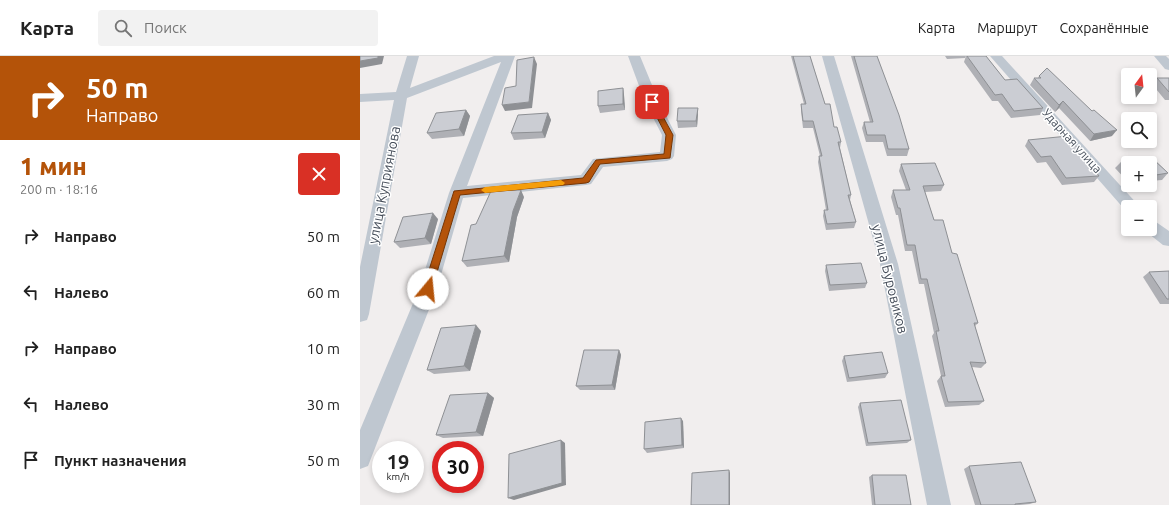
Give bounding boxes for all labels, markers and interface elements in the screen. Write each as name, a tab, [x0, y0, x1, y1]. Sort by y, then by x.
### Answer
search box	[98, 10, 378, 46]
text: Карта	[20, 17, 74, 39]
icon: search	[112, 17, 134, 39]
text: Поиск	[144, 19, 187, 36]
text: Карта	[918, 20, 955, 36]
text: Маршрут	[977, 20, 1038, 36]
text: Сохранённые	[1060, 20, 1149, 36]
north arrow	[1121, 68, 1157, 104]
map controls	[1121, 68, 1157, 236]
icon: right	[20, 72, 72, 124]
text: 50 m	[86, 72, 148, 103]
pin	[635, 85, 669, 119]
icon: arrive	[641, 91, 663, 113]
text: Направо	[86, 105, 158, 125]
street label: Ударная улица	[1040, 106, 1104, 175]
button: search	[1121, 112, 1157, 148]
street label: улица Куприянова	[365, 125, 403, 245]
text: 1 мин	[20, 153, 87, 180]
button: close	[298, 153, 340, 195]
button: +	[1121, 156, 1157, 192]
text: 200 m · 18:16	[20, 182, 98, 196]
button: −	[1121, 200, 1157, 236]
street label: улица Буровиков	[869, 223, 911, 335]
icon: right	[20, 225, 42, 247]
text: Направо	[54, 228, 117, 245]
text: 50 m	[307, 228, 340, 245]
position arrow	[407, 268, 449, 310]
icon: left	[20, 281, 42, 303]
text: Налево	[54, 284, 109, 301]
text: 60 m	[307, 284, 340, 301]
icon: right	[20, 337, 42, 359]
text: Направо	[54, 340, 117, 357]
text: 10 m	[307, 340, 340, 357]
icon: left	[20, 393, 42, 415]
text: Налево	[54, 396, 109, 413]
text: 30 m	[307, 396, 340, 413]
speed limit sign: 30	[432, 441, 484, 493]
icon: arrive	[20, 449, 42, 471]
text: 19	[387, 450, 409, 473]
text: Пункт назначения	[54, 452, 187, 469]
text: 50 m	[307, 452, 340, 469]
text: km/h	[386, 471, 410, 482]

